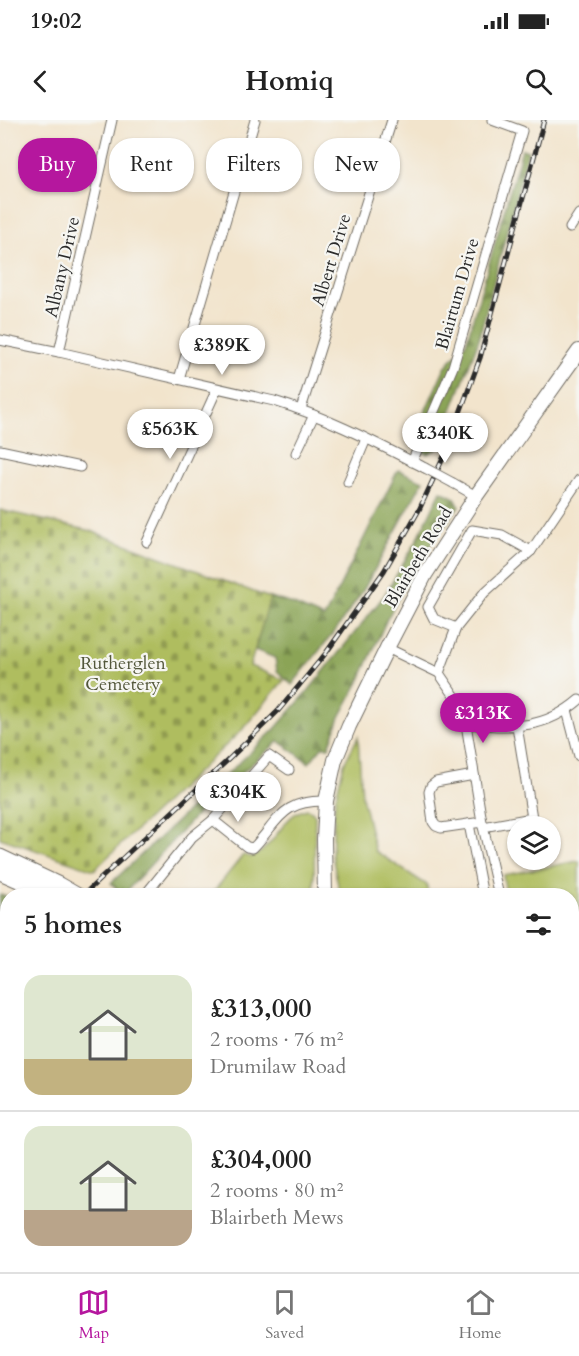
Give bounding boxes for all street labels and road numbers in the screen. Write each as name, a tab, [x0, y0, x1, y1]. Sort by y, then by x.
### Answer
street label: Albert Drive	[306, 211, 357, 310]
street label: Albany Drive	[39, 214, 86, 320]
street label: Blairtum Drive	[430, 235, 485, 353]
street label: Blairbeth Road	[378, 502, 459, 613]

